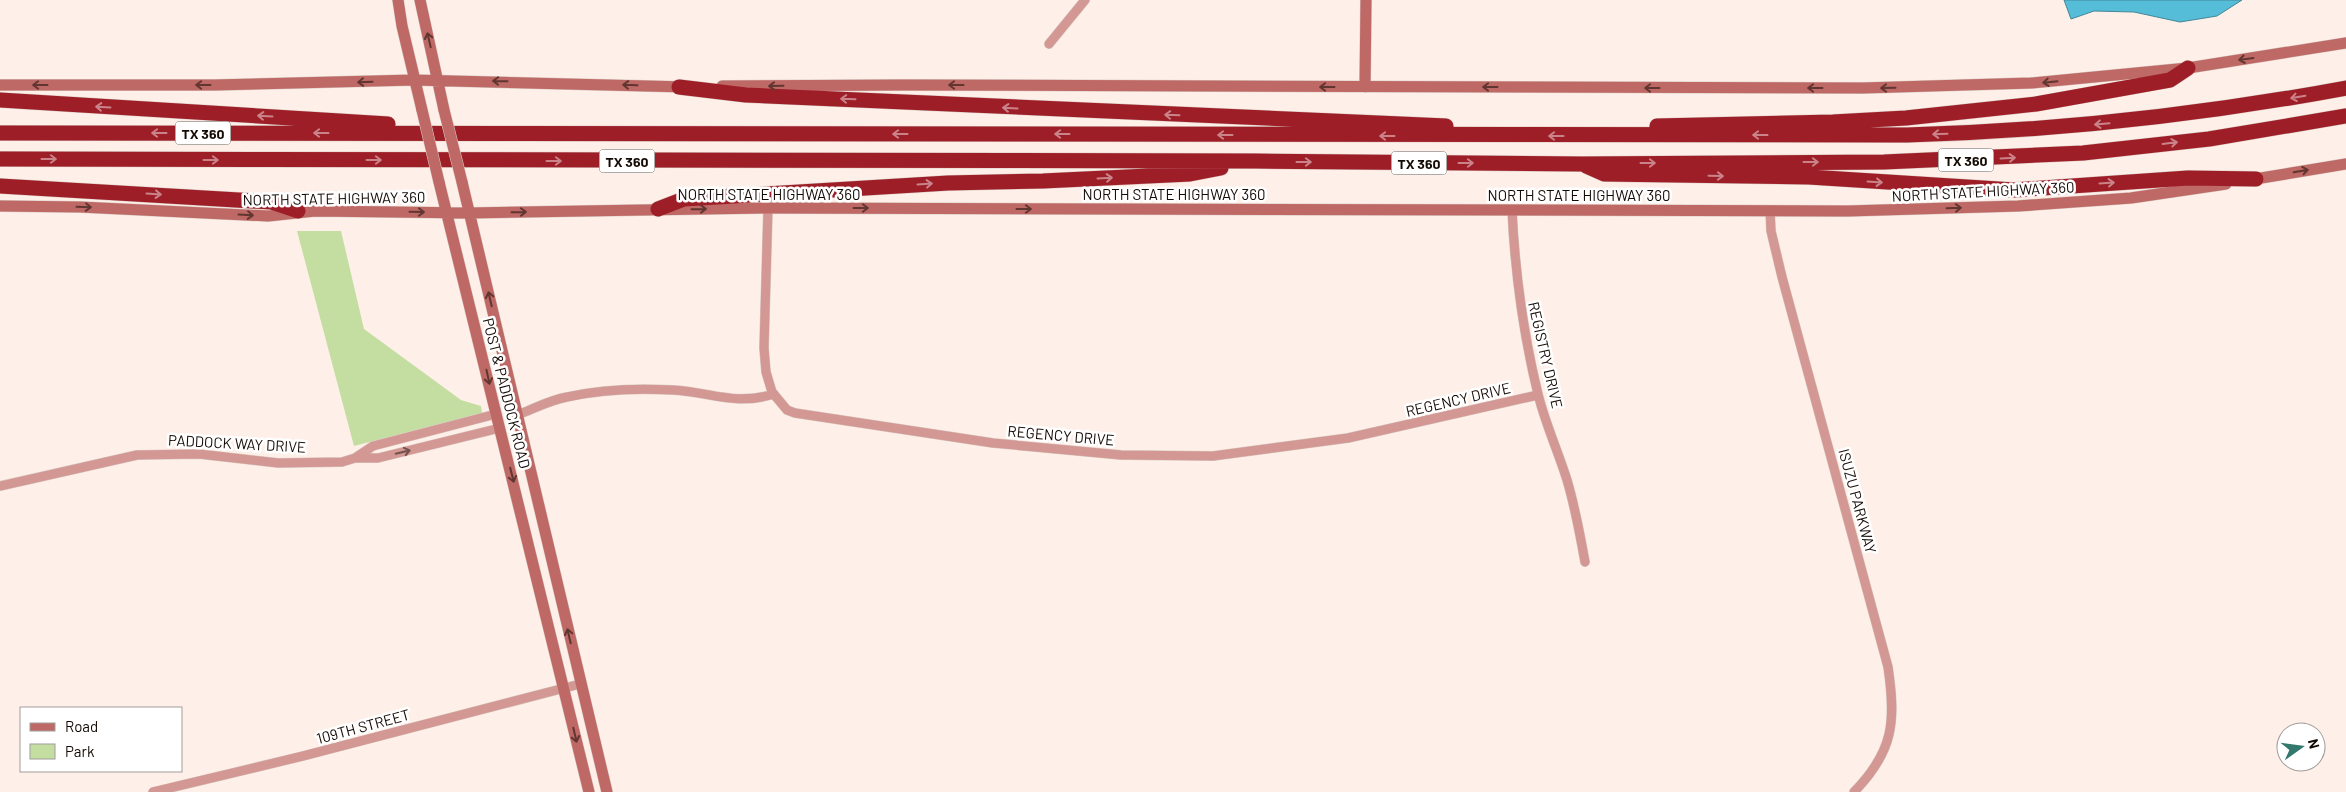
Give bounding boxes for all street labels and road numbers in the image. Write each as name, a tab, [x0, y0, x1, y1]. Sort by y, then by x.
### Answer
road number: TX 360	[176, 122, 230, 144]
road number: TX 360	[1938, 148, 1994, 172]
road number: TX 360	[600, 150, 654, 172]
road number: TX 360	[1392, 152, 1446, 174]
street label: NORTH STATE HIGHWAY 360	[1891, 177, 2075, 205]
street label: NORTH STATE HIGHWAY 360	[678, 185, 860, 203]
street label: NORTH STATE HIGHWAY 360	[1083, 185, 1265, 203]
street label: NORTH STATE HIGHWAY 360	[1488, 186, 1670, 204]
street label: NORTH STATE HIGHWAY 360	[242, 187, 426, 209]
street label: REGISTRY DRIVE	[1525, 300, 1567, 410]
street label: POST & PADDOCK ROAD	[480, 316, 534, 470]
street label: REGENCY DRIVE	[1404, 378, 1512, 420]
street label: REGENCY DRIVE	[1007, 421, 1115, 449]
street label: PADDOCK WAY DRIVE	[168, 430, 306, 456]
street label: ISUZU PARKWAY	[1835, 447, 1881, 555]
street label: 109TH STREET	[314, 705, 412, 747]

